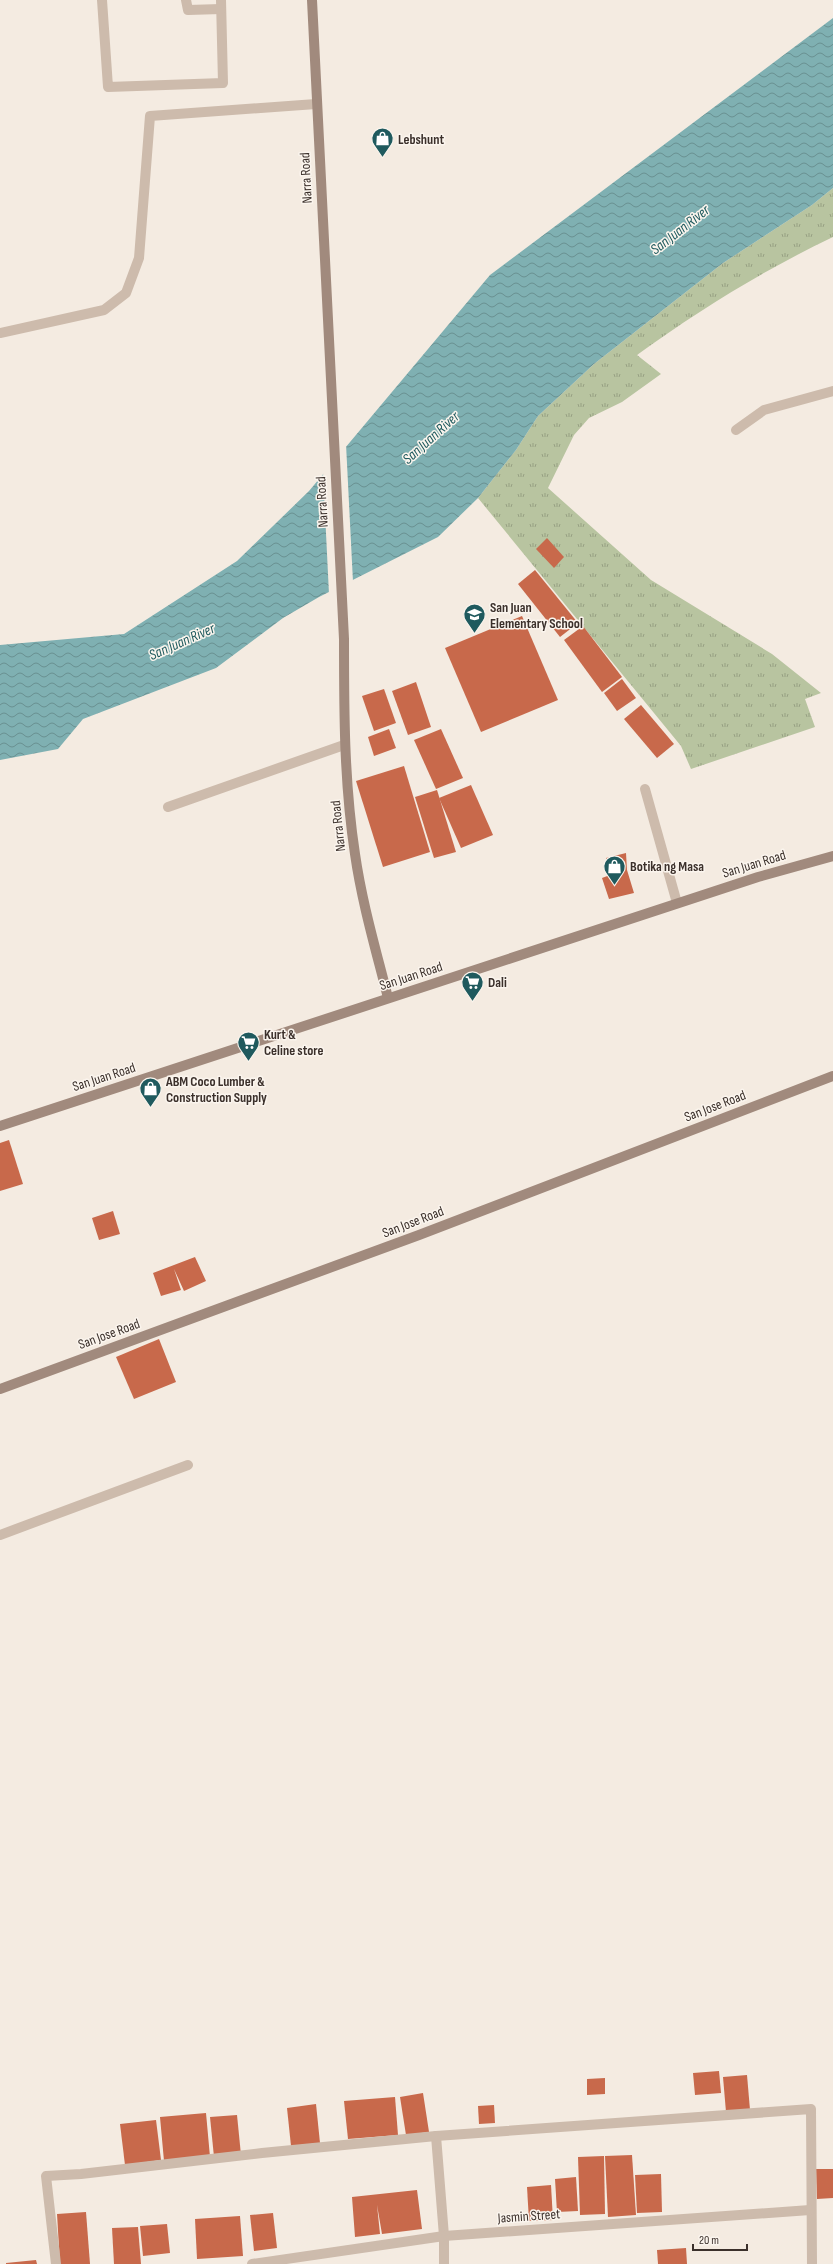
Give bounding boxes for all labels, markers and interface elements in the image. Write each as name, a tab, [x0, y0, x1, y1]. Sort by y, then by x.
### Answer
shop icon: Lebshunt	[370, 126, 396, 159]
place label: Lebshunt	[398, 131, 445, 148]
street label: Narra Road	[296, 152, 316, 204]
water label: San Juan River	[647, 200, 714, 259]
water label: San Juan River	[399, 407, 464, 468]
street label: Narra Road	[312, 476, 332, 528]
place label: San Juan Elementary School	[490, 599, 583, 632]
school or university icon: San Juan Elementary School	[462, 602, 488, 635]
water label: San Juan River	[146, 619, 219, 665]
street label: Narra Road	[327, 799, 349, 852]
street label: San Juan Road	[720, 846, 788, 882]
shop icon: Botika ng Masa	[602, 853, 628, 886]
place label: Botika ng Masa	[630, 858, 704, 875]
street label: San Juan Road	[377, 958, 445, 994]
supermarket icon: Dali	[459, 969, 485, 1002]
place label: Dali	[488, 974, 507, 991]
place label: Kurt & Celine store	[264, 1026, 324, 1059]
supermarket icon: Kurt & Celine store	[236, 1029, 262, 1062]
street label: San Juan Road	[70, 1059, 138, 1095]
place label: ABM Coco Lumber & Construction Supply	[165, 1073, 267, 1106]
shop icon: ABM Coco Lumber & Construction Supply	[138, 1076, 164, 1109]
street label: San Jose Road	[682, 1086, 748, 1125]
street label: San Jose Road	[380, 1202, 446, 1241]
street label: San Jose Road	[76, 1315, 142, 1353]
street label: Jasmin Street	[496, 2205, 561, 2227]
scale bar	[693, 2226, 747, 2252]
text: 20 m	[699, 2233, 719, 2248]

